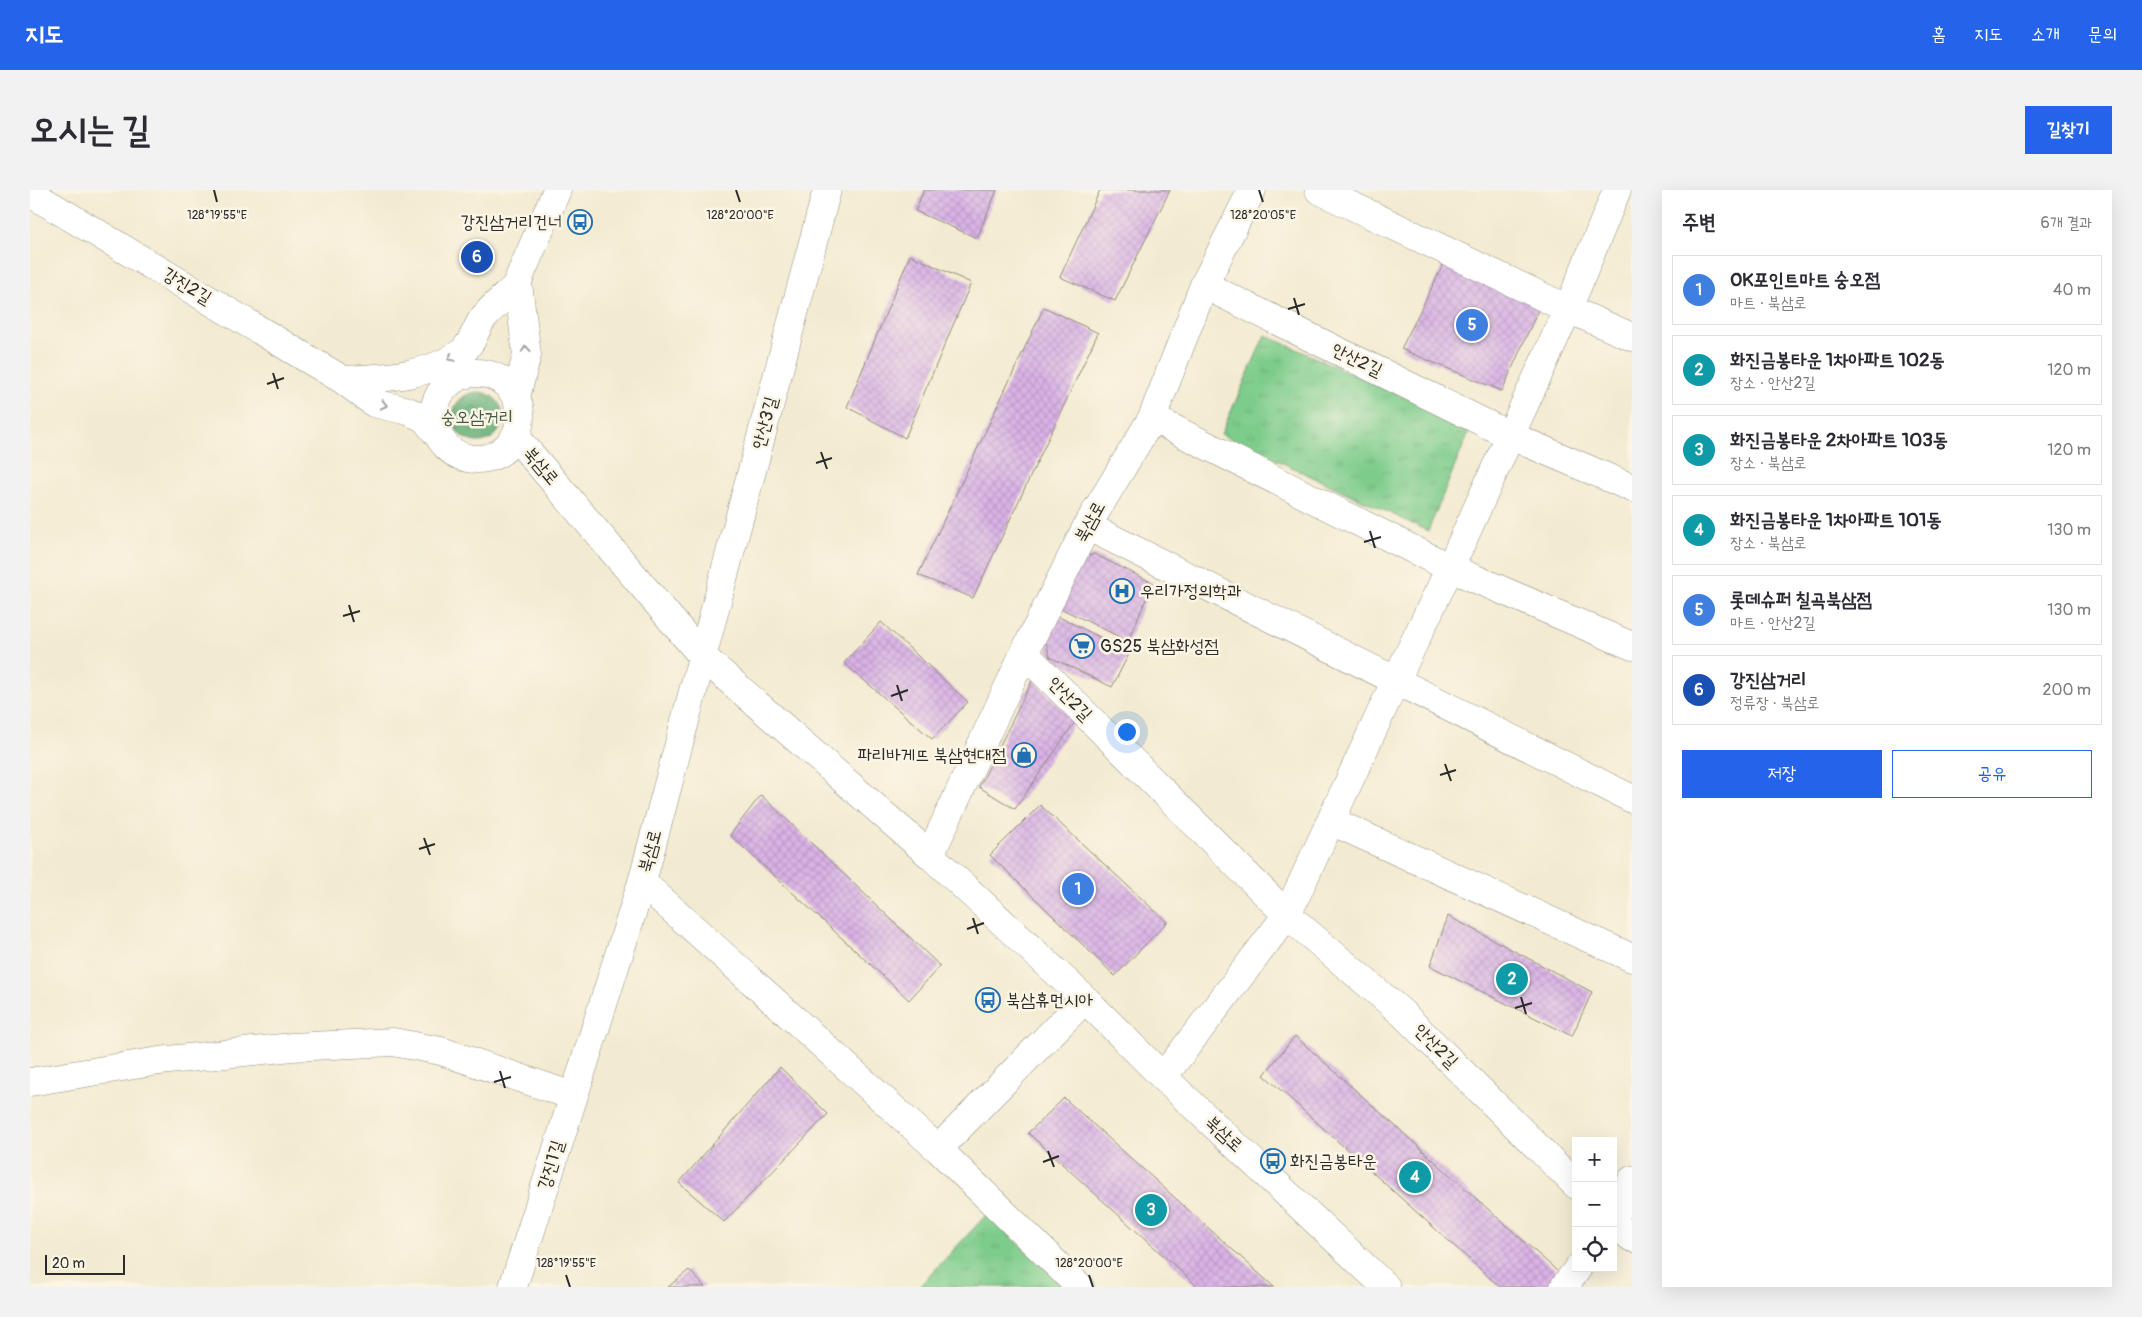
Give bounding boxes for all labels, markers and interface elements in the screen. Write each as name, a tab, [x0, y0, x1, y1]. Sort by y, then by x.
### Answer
text: 지도	[25, 20, 64, 49]
text: 홈	[1932, 23, 1946, 46]
text: 지도	[1974, 23, 2003, 46]
text: 소개	[2031, 23, 2060, 46]
text: 문의	[2088, 23, 2117, 46]
button: 길찾기	[2025, 106, 2112, 154]
text: 오시는 길	[30, 108, 150, 152]
text: 128°19'55"E	[187, 208, 247, 223]
text: 128°20'00"E	[706, 208, 774, 223]
text: 128°20'05"E	[1230, 208, 1296, 223]
bus stop icon: 강진삼거리건너	[567, 209, 593, 235]
text: 주변	[1682, 209, 1716, 236]
place label: 강진삼거리건너	[461, 211, 562, 234]
text: 6개 결과	[2041, 213, 2092, 233]
pin: 6	[461, 238, 493, 276]
street label: 강진2길	[158, 262, 216, 310]
text: OK포인트마트 숭오점	[1730, 268, 1880, 292]
text: 1	[1696, 280, 1702, 300]
text: 40 m	[2053, 280, 2091, 300]
text: 마트 · 북삼로	[1730, 293, 1807, 313]
pin: 5	[1456, 306, 1488, 344]
street label: 안산2길	[1328, 338, 1387, 382]
one-way arrow	[520, 345, 531, 353]
text: 화진금봉타운 1차아파트 102동	[1730, 348, 1945, 372]
one-way arrow	[447, 352, 456, 362]
text: 2	[1695, 360, 1703, 380]
text: 120 m	[2047, 360, 2091, 380]
text: 장소 · 안산2길	[1730, 373, 1815, 393]
street label: 안산3길	[747, 394, 783, 452]
one-way arrow	[380, 399, 389, 410]
park label: 숭오삼거리	[441, 406, 513, 429]
text: 화진금봉타운 2차아파트 103동	[1730, 428, 1948, 452]
text: 3	[1695, 440, 1703, 460]
text: 120 m	[2047, 440, 2091, 460]
street label: 북삼로	[518, 442, 564, 490]
text: 장소 · 북삼로	[1730, 453, 1807, 473]
street label: 북삼로	[1069, 497, 1111, 547]
text: 화진금봉타운 1차아파트 101동	[1730, 508, 1942, 532]
text: 4	[1694, 520, 1704, 540]
text: 130 m	[2047, 520, 2091, 540]
text: 장소 · 북삼로	[1730, 533, 1807, 553]
hospital icon: 우리가정의학과	[1109, 578, 1135, 604]
place label: 우리가정의학과	[1140, 580, 1241, 603]
text: 롯데슈퍼 칠곡북삼점	[1730, 588, 1872, 612]
text: 5	[1695, 600, 1703, 620]
text: 130 m	[2047, 600, 2091, 620]
text: 마트 · 안산2길	[1730, 613, 1815, 633]
supermarket icon: GS25 북삼화성점	[1069, 633, 1095, 659]
place label: GS25 북삼화성점	[1100, 635, 1219, 658]
text: 강진삼거리	[1730, 668, 1806, 692]
street label: 안산2길	[1043, 672, 1097, 726]
text: 6	[1694, 680, 1704, 700]
text: 200 m	[2043, 680, 2091, 700]
text: 정류장 · 북삼로	[1730, 693, 1819, 713]
your location	[1114, 719, 1140, 745]
shop icon: 파리바게뜨 북삼현대점	[1011, 742, 1037, 768]
place label: 파리바게뜨 북삼현대점	[857, 744, 1007, 767]
button: 저장	[1682, 750, 1882, 798]
button: 공유	[1892, 750, 2092, 798]
street label: 북삼로	[633, 827, 667, 875]
pin: 1	[1062, 870, 1094, 908]
pin: 2	[1496, 960, 1528, 998]
bus stop icon: 북삼휴먼시아	[975, 987, 1001, 1013]
place label: 북삼휴먼시아	[1006, 989, 1093, 1012]
street label: 안산2길	[1409, 1019, 1463, 1073]
street label: 북삼로	[1200, 1111, 1248, 1157]
street label: 강진1길	[533, 1137, 570, 1193]
map controls	[1572, 1137, 1617, 1272]
button: +	[1572, 1137, 1617, 1182]
bus stop icon: 화진금봉타운	[1260, 1148, 1286, 1174]
place label: 화진금봉타운	[1290, 1150, 1377, 1173]
pin: 4	[1399, 1158, 1431, 1196]
button: −	[1572, 1182, 1617, 1227]
pin: 3	[1135, 1191, 1167, 1229]
button: locate	[1572, 1227, 1617, 1272]
scale bar	[45, 1252, 125, 1275]
text: 20 m	[52, 1255, 85, 1272]
text: 128°19'55"E	[536, 1256, 596, 1271]
text: 128°20'00"E	[1055, 1256, 1123, 1271]

